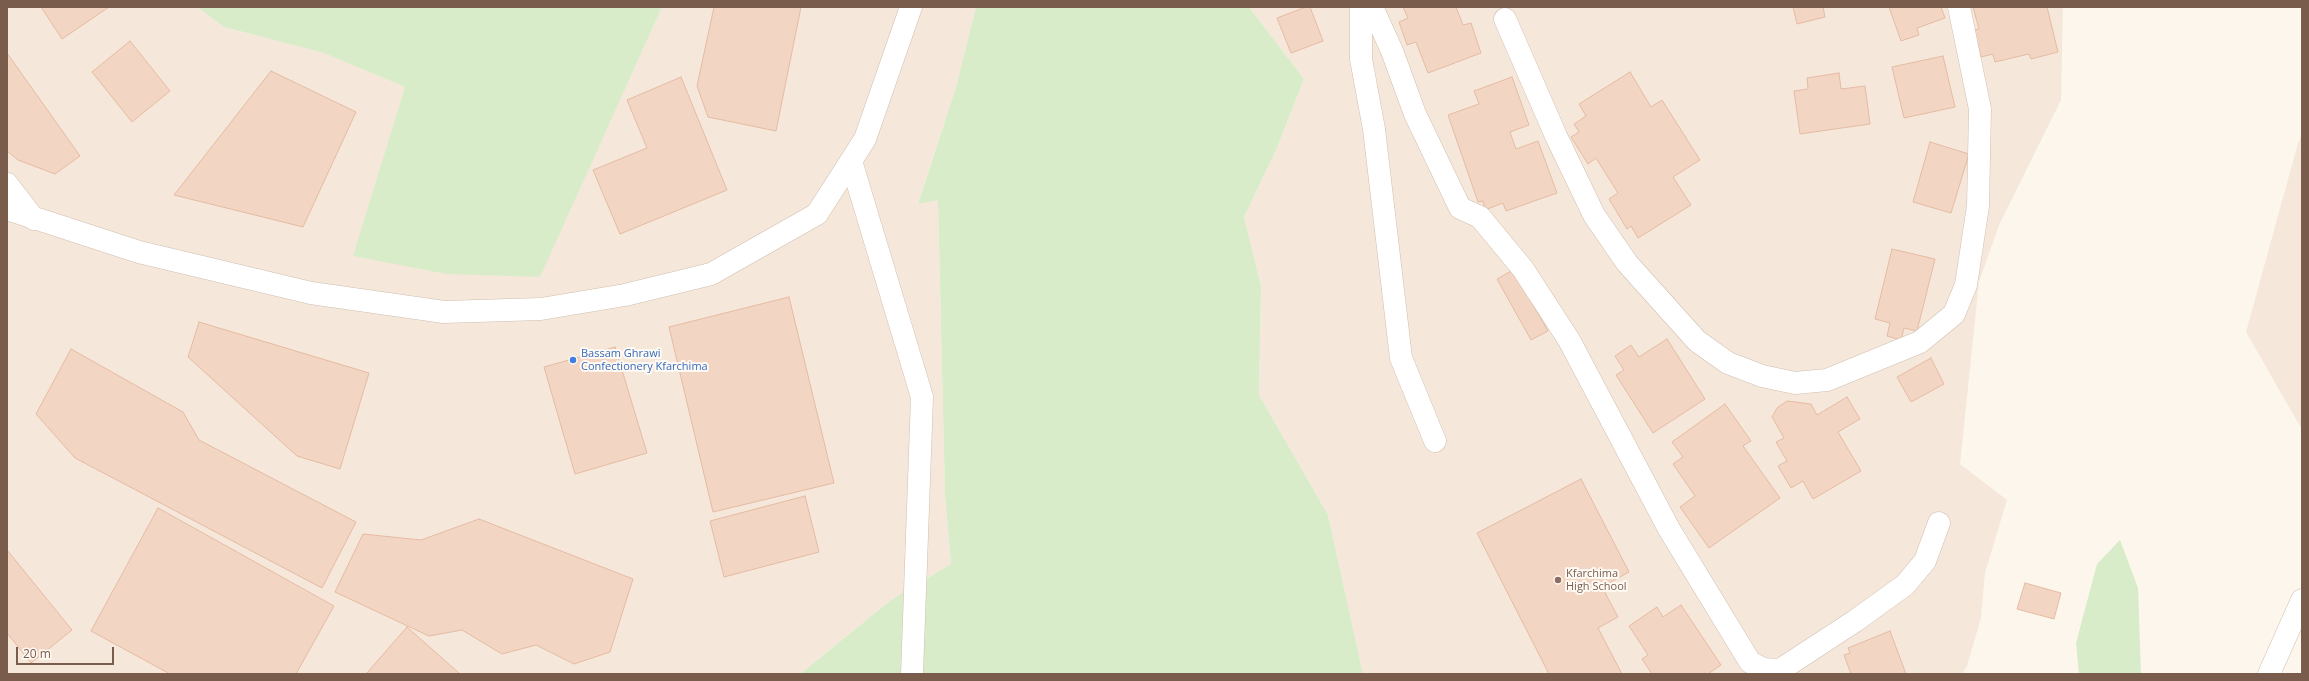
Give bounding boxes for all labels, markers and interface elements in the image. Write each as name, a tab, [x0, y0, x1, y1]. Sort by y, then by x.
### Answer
place label: Bassam Ghrawi Confectionery Kfarchima	[581, 347, 708, 373]
marker: Bassam Ghrawi Confectionery Kfarchima	[568, 355, 578, 365]
place label: Kfarchima High School	[1566, 567, 1627, 593]
marker: Kfarchima High School	[1553, 575, 1563, 585]
scale bar	[18, 639, 116, 665]
text: 20 m	[23, 645, 51, 662]

